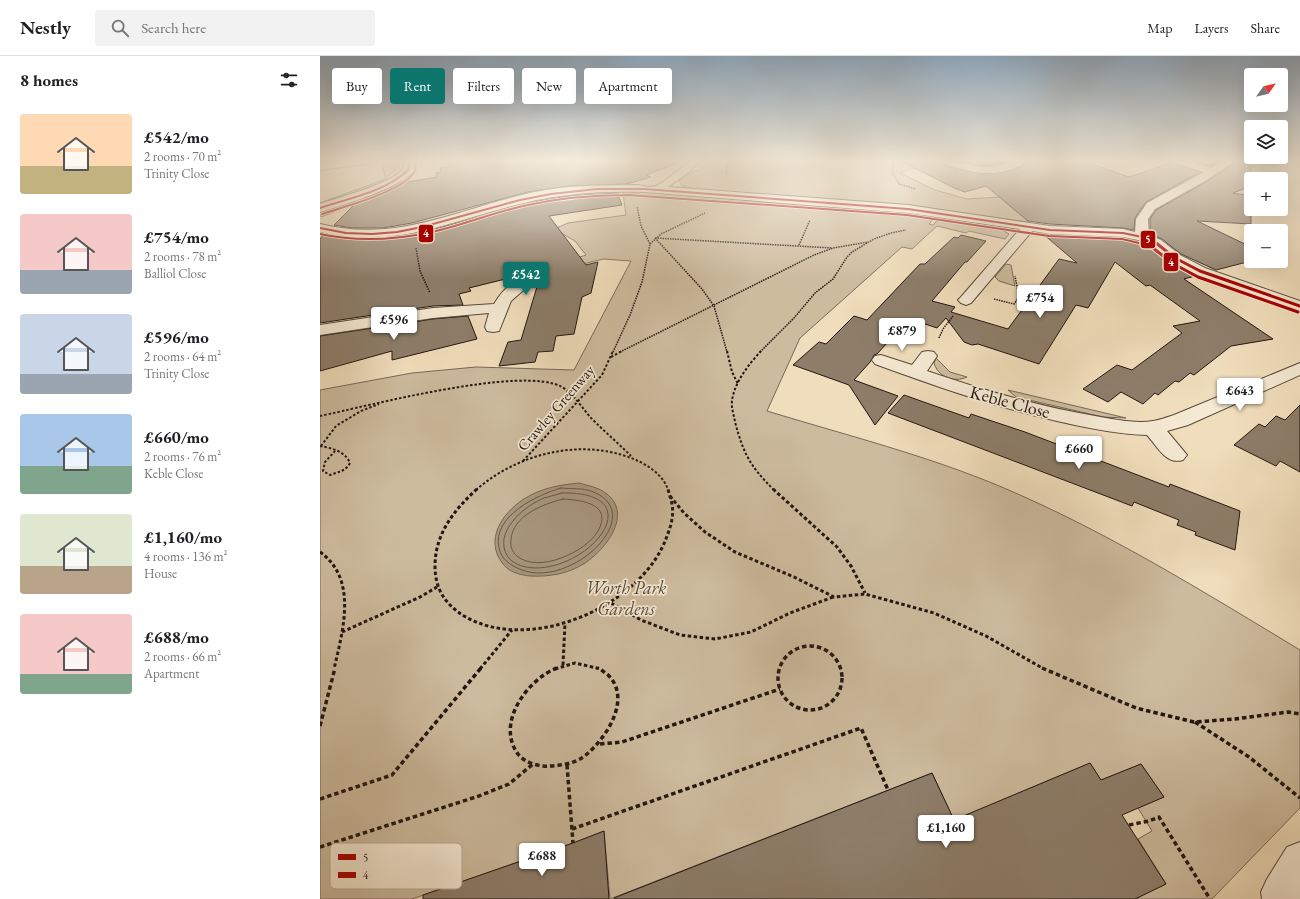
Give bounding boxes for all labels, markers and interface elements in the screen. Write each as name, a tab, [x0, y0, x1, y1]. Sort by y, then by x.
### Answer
search box	[95, 10, 375, 46]
text: Nestly	[20, 15, 71, 40]
icon: search	[109, 17, 131, 39]
text: Search here	[141, 18, 206, 37]
text: Map	[1147, 19, 1172, 37]
text: Layers	[1194, 19, 1229, 37]
text: Share	[1251, 19, 1280, 37]
chip: Buy	[332, 68, 382, 104]
chip: Rent	[390, 68, 445, 104]
chip: Filters	[453, 68, 514, 104]
chip: New	[522, 68, 576, 104]
chip: Apartment	[584, 68, 672, 104]
north arrow	[1244, 68, 1288, 112]
map controls	[1244, 68, 1288, 268]
text: 8 homes	[20, 69, 78, 91]
icon: filters	[278, 69, 300, 91]
button: layers	[1244, 120, 1288, 164]
text: £542/mo	[144, 126, 209, 148]
icon: home	[52, 130, 100, 178]
text: 2 rooms · 70 m²	[144, 148, 221, 165]
text: Trinity Close	[144, 165, 209, 182]
button: +	[1244, 172, 1288, 216]
line badge: 4	[418, 224, 434, 243]
button: −	[1244, 224, 1288, 268]
text: £754/mo	[144, 226, 209, 248]
text: 4	[423, 226, 429, 240]
icon: home	[52, 230, 100, 278]
line badge: 5	[1140, 230, 1156, 249]
text: 5	[1145, 232, 1151, 246]
text: 2 rooms · 78 m²	[144, 248, 221, 265]
line badge: 4	[1163, 252, 1179, 272]
text: 4	[1168, 255, 1174, 269]
pin: £542	[502, 262, 550, 296]
text: Balliol Close	[144, 265, 206, 282]
text: £542	[512, 266, 540, 283]
pin: £754	[1016, 285, 1064, 319]
text: £754	[1026, 289, 1054, 306]
pin: £596	[370, 307, 418, 341]
text: £596	[380, 311, 408, 328]
pin: £879	[878, 318, 926, 352]
text: £879	[888, 322, 916, 339]
text: £596/mo	[144, 326, 209, 348]
icon: home	[52, 330, 100, 378]
text: 2 rooms · 64 m²	[144, 348, 221, 365]
street label: Crawley Greenway	[513, 360, 599, 455]
text: Trinity Close	[144, 365, 209, 382]
pin: £643	[1216, 378, 1264, 412]
street label: Keble Close	[968, 380, 1053, 423]
text: £643	[1226, 382, 1254, 399]
text: £660/mo	[144, 426, 209, 448]
icon: home	[52, 430, 100, 478]
pin: £660	[1055, 436, 1103, 470]
text: £660	[1065, 440, 1093, 457]
text: 2 rooms · 76 m²	[144, 448, 221, 465]
text: Keble Close	[144, 465, 203, 482]
text: £1,160/mo	[144, 526, 222, 548]
icon: home	[52, 530, 100, 578]
text: 4 rooms · 136 m²	[144, 548, 228, 565]
text: House	[144, 565, 177, 582]
park label: Worth Park Gardens	[585, 576, 667, 620]
text: £688/mo	[144, 626, 209, 648]
icon: home	[52, 630, 100, 678]
text: 2 rooms · 66 m²	[144, 648, 221, 665]
text: Apartment	[144, 665, 199, 682]
pin: £1,160	[913, 815, 979, 849]
text: £1,160	[927, 819, 965, 836]
legend	[330, 843, 462, 889]
pin: £688	[518, 843, 566, 877]
text: £688	[528, 847, 556, 864]
text: 5	[363, 850, 368, 864]
text: 4	[363, 868, 369, 882]

